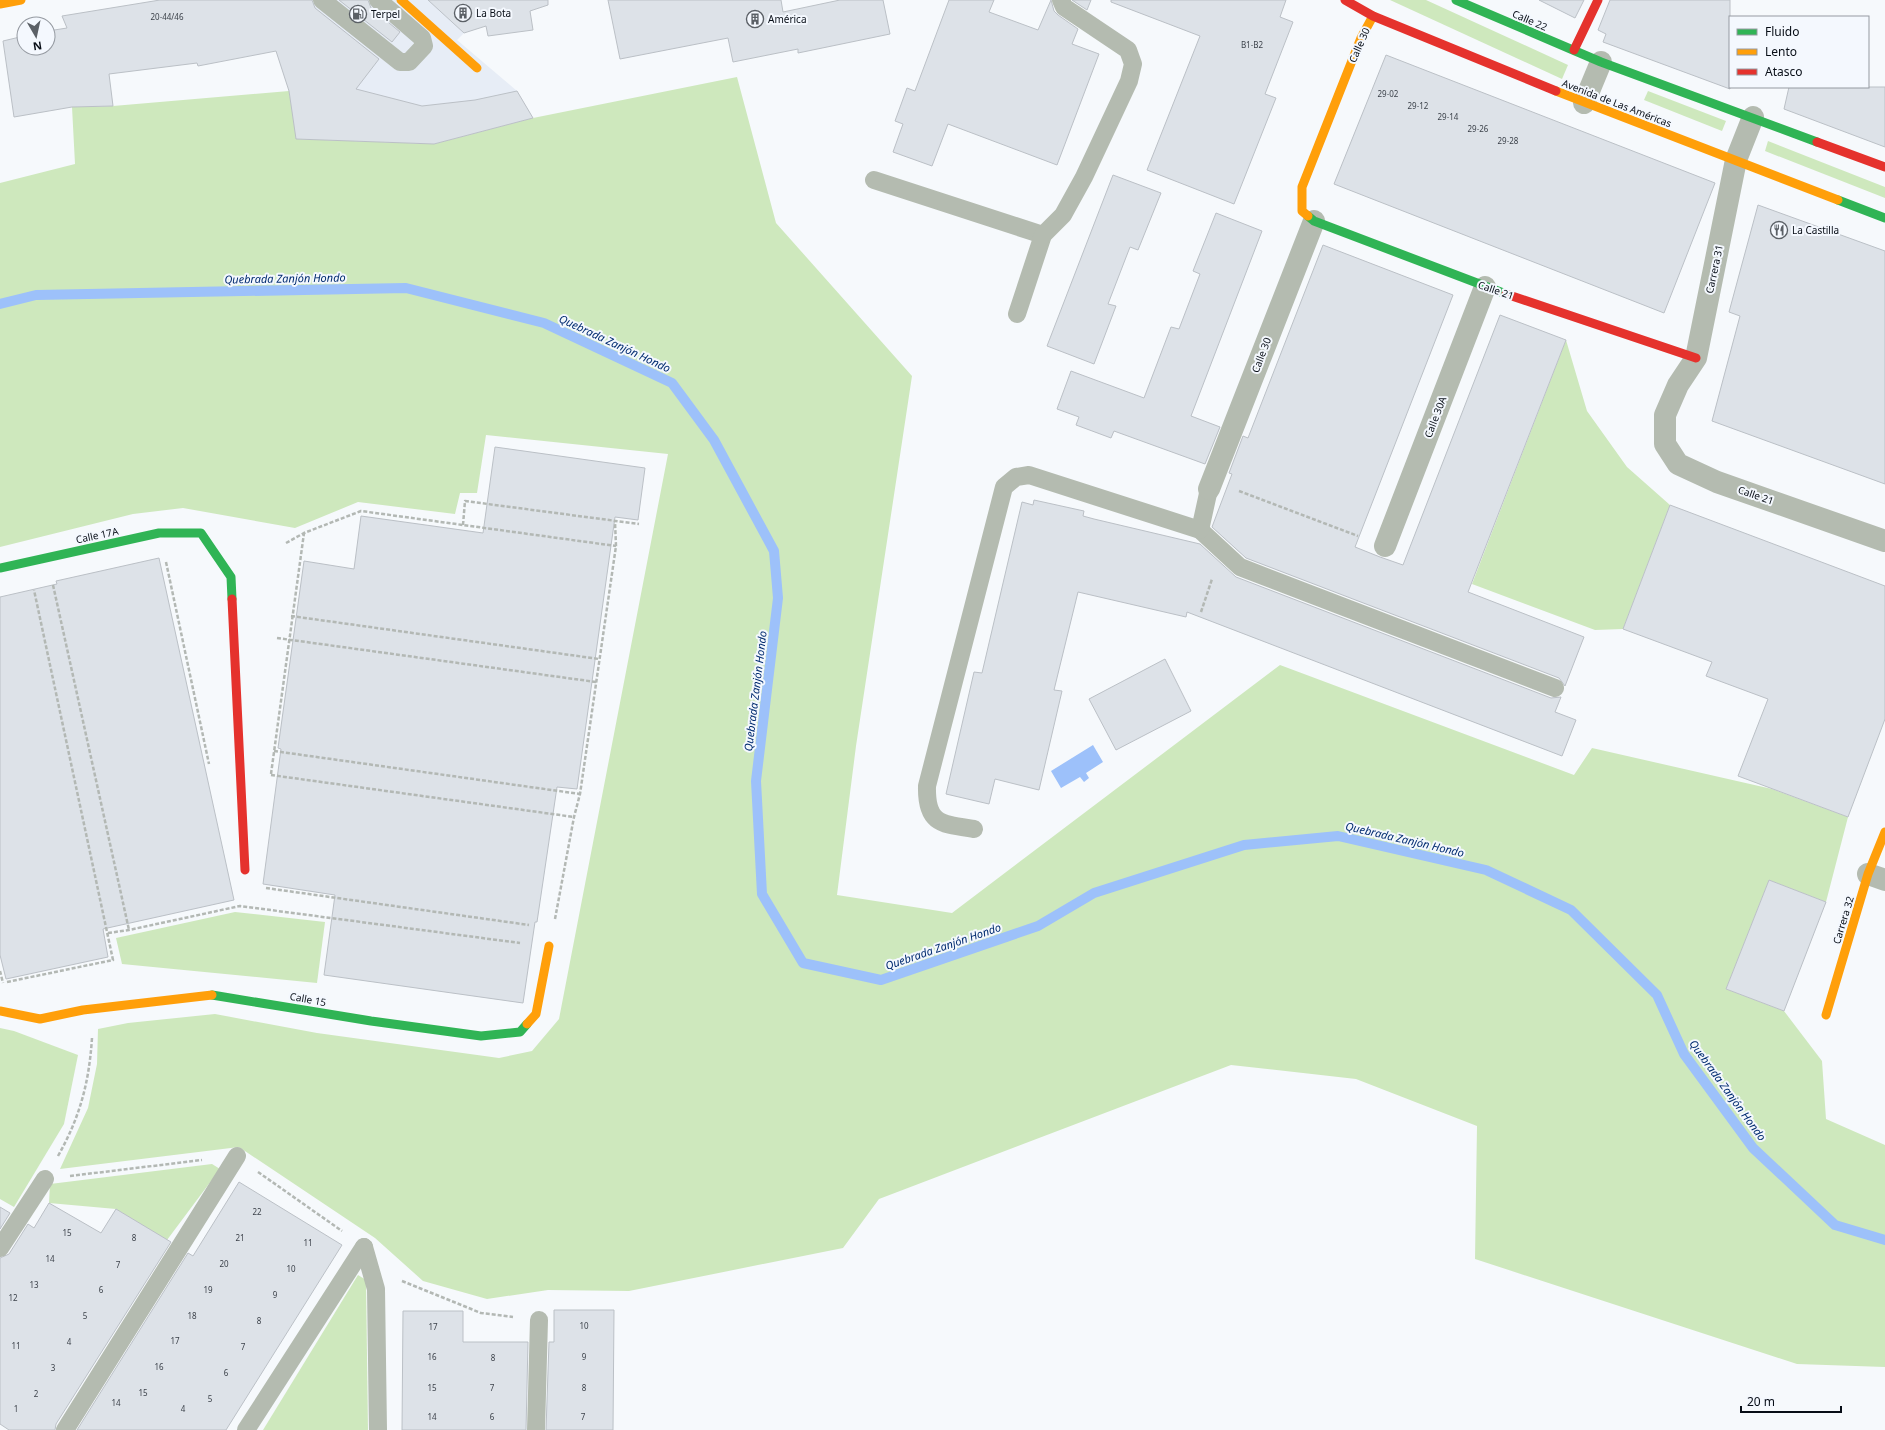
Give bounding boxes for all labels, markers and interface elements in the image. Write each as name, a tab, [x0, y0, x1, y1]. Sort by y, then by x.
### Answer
building icon: La Bota	[453, 3, 473, 23]
fuel station icon: Terpel	[348, 4, 368, 24]
place label: La Bota	[476, 6, 511, 20]
street label: Calle 22	[1510, 6, 1550, 34]
place label: Terpel	[371, 7, 400, 21]
building icon: América	[745, 9, 765, 29]
house number: 20-44/46	[150, 11, 184, 22]
place label: América	[768, 12, 807, 26]
north arrow	[16, 16, 56, 56]
legend	[1729, 16, 1869, 88]
text: Fluido	[1765, 23, 1799, 40]
street label: Calle 30	[1345, 25, 1373, 65]
text: N	[32, 38, 43, 54]
house number: B1-B2	[1241, 39, 1263, 50]
text: Lento	[1765, 43, 1797, 60]
text: Atasco	[1765, 63, 1803, 80]
street label: Avenida de Las Américas	[1560, 76, 1674, 130]
house number: 29-02	[1378, 88, 1399, 99]
house number: 29-12	[1408, 100, 1429, 111]
house number: 29-14	[1438, 111, 1459, 122]
house number: 29-26	[1468, 123, 1489, 134]
house number: 29-28	[1498, 135, 1519, 146]
restaurant icon: La Castilla	[1769, 220, 1789, 240]
place label: La Castilla	[1792, 223, 1839, 237]
street label: Carrera 31	[1702, 243, 1726, 295]
water label: Quebrada Zanjón Hondo	[224, 269, 346, 287]
street label: Calle 21	[1476, 277, 1516, 303]
water label: Quebrada Zanjón Hondo	[557, 311, 673, 375]
street label: Calle 30	[1248, 335, 1274, 375]
street label: Calle 30A	[1421, 394, 1449, 440]
street label: Calle 21	[1736, 482, 1776, 508]
street label: Calle 17A	[74, 524, 120, 546]
water label: Quebrada Zanjón Hondo	[740, 630, 770, 752]
water label: Quebrada Zanjón Hondo	[1344, 818, 1466, 860]
street label: Carrera 32	[1829, 894, 1857, 946]
water label: Quebrada Zanjón Hondo	[883, 919, 1003, 973]
street label: Calle 15	[289, 989, 328, 1009]
water label: Quebrada Zanjón Hondo	[1686, 1036, 1770, 1144]
house number: 22	[252, 1206, 262, 1217]
house number: 15	[62, 1227, 72, 1238]
house number: 8	[132, 1232, 137, 1243]
house number: 21	[235, 1232, 245, 1243]
house number: 11	[303, 1237, 313, 1248]
house number: 14	[45, 1253, 55, 1264]
house number: 20	[219, 1258, 229, 1269]
house number: 7	[116, 1259, 121, 1270]
house number: 10	[286, 1263, 296, 1274]
house number: 13	[29, 1279, 39, 1290]
house number: 6	[99, 1284, 104, 1295]
house number: 19	[203, 1284, 213, 1295]
house number: 9	[273, 1289, 278, 1300]
house number: 12	[8, 1292, 18, 1303]
house number: 5	[83, 1310, 88, 1321]
house number: 18	[187, 1310, 197, 1321]
house number: 8	[257, 1315, 262, 1326]
house number: 10	[579, 1320, 589, 1331]
house number: 17	[428, 1321, 438, 1332]
house number: 17	[170, 1335, 180, 1346]
house number: 4	[67, 1336, 72, 1347]
house number: 11	[11, 1340, 21, 1351]
house number: 7	[241, 1341, 246, 1352]
house number: 16	[427, 1351, 437, 1362]
house number: 9	[582, 1351, 587, 1362]
house number: 8	[491, 1352, 496, 1363]
house number: 16	[154, 1361, 164, 1372]
house number: 3	[51, 1362, 56, 1373]
house number: 6	[224, 1367, 229, 1378]
house number: 15	[427, 1382, 437, 1393]
house number: 7	[490, 1382, 495, 1393]
house number: 8	[582, 1382, 587, 1393]
house number: 15	[138, 1387, 148, 1398]
house number: 2	[34, 1388, 39, 1399]
scale bar	[1741, 1388, 1841, 1414]
house number: 5	[208, 1393, 213, 1404]
text: 20 m	[1747, 1393, 1775, 1410]
house number: 14	[111, 1397, 121, 1408]
house number: 1	[14, 1403, 18, 1414]
house number: 4	[181, 1403, 186, 1414]
house number: 14	[427, 1411, 437, 1422]
house number: 6	[490, 1411, 495, 1422]
house number: 7	[581, 1411, 586, 1422]

